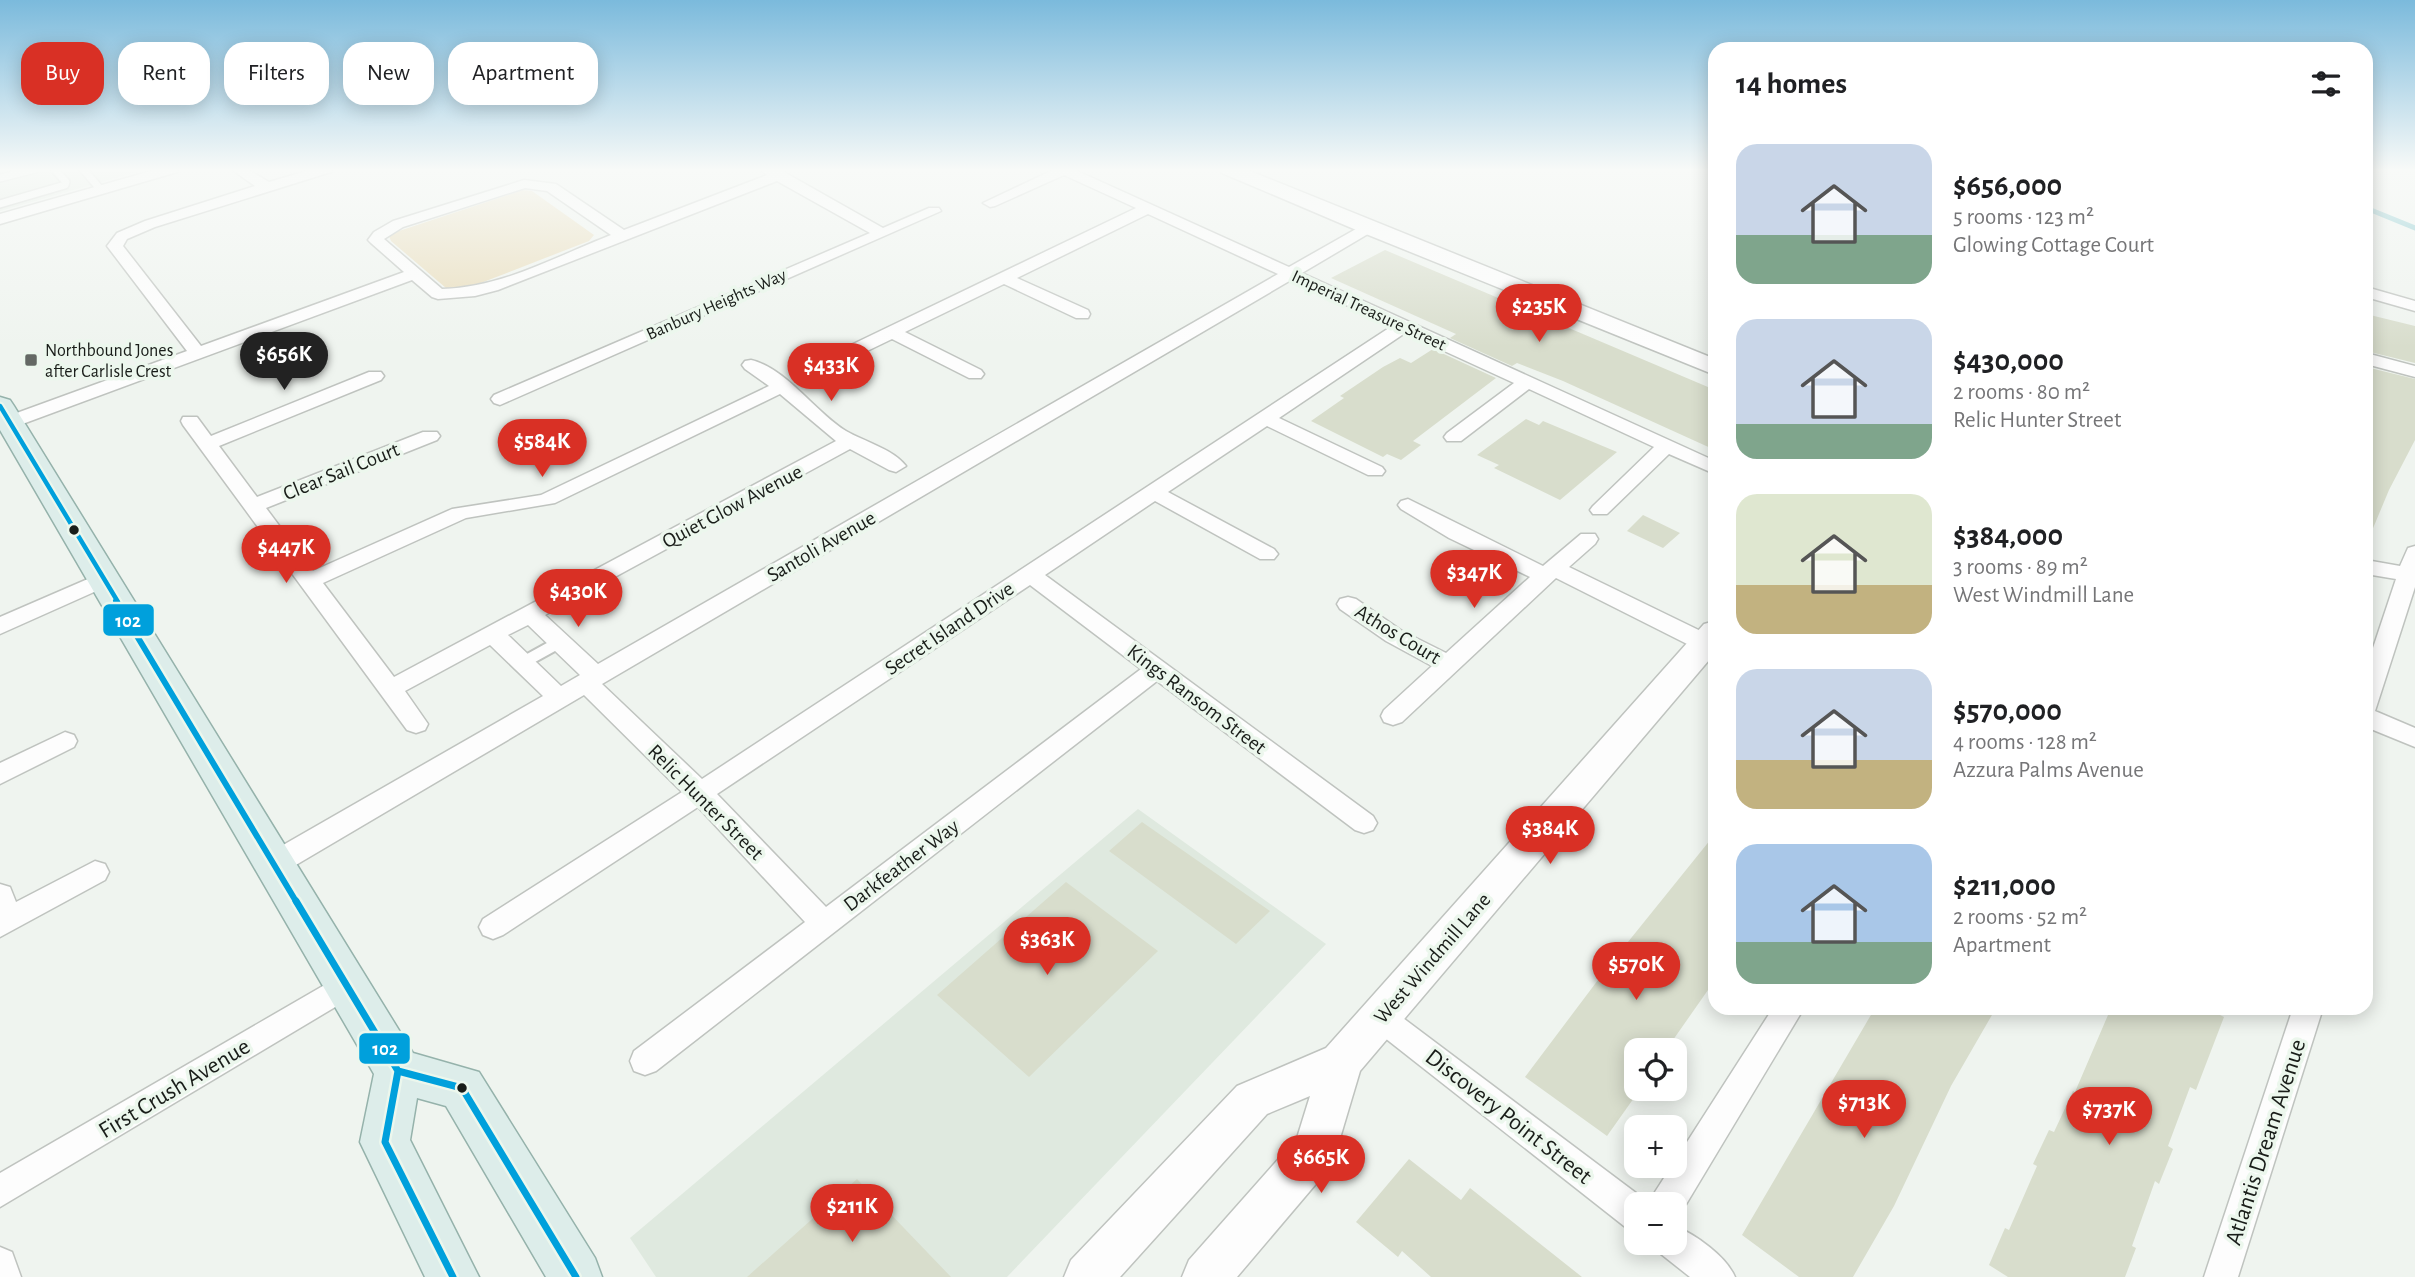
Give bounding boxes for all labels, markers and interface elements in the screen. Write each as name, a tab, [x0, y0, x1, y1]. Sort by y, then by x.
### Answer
chip: Buy	[21, 42, 104, 105]
chip: Rent	[118, 42, 210, 105]
chip: Filters	[224, 42, 329, 105]
chip: New	[343, 42, 434, 105]
chip: Apartment	[448, 42, 598, 105]
icon: filters	[2307, 65, 2345, 103]
text: 14 homes	[1736, 69, 1847, 99]
text: $656,000	[1953, 171, 2062, 201]
icon: home	[1792, 172, 1876, 256]
text: 5 rooms · 123 m²	[1953, 206, 2094, 229]
text: Glowing Cottage Court	[1953, 234, 2154, 257]
street label: Banbury Heights Way	[644, 266, 789, 344]
street label: Imperial Treasure Street	[1289, 267, 1449, 355]
pin: $235K	[1490, 284, 1588, 344]
text: $235K	[1512, 295, 1566, 318]
pin: $656K	[235, 332, 333, 392]
place label: Northbound Jones after Carlisle Crest	[45, 342, 173, 381]
text: $656K	[256, 343, 312, 366]
pin: $433K	[782, 344, 880, 403]
text: $430,000	[1953, 346, 2064, 376]
icon: home	[1792, 347, 1876, 431]
marker: Northbound Jones after Carlisle Crest	[23, 352, 39, 368]
text: $433K	[803, 354, 859, 377]
text: 2 rooms · 80 m²	[1953, 381, 2090, 404]
text: Relic Hunter Street	[1953, 409, 2121, 432]
pin: $584K	[493, 420, 591, 479]
text: $584K	[514, 430, 570, 453]
street label: Clear Sail Court	[280, 439, 403, 504]
street label: Quiet Glow Avenue	[659, 461, 806, 552]
street label: Santoli Avenue	[763, 507, 879, 586]
text: $384,000	[1953, 521, 2063, 551]
icon: home	[1792, 522, 1876, 606]
unlabelled marker	[67, 523, 81, 537]
pin: $447K	[237, 526, 335, 585]
text: $447K	[258, 536, 314, 559]
pin: $347K	[1425, 550, 1523, 610]
text: 3 rooms · 89 m²	[1953, 556, 2088, 579]
text: $347K	[1446, 561, 1502, 584]
pin: $430K	[529, 570, 627, 629]
street label: Secret Island Drive	[881, 578, 1017, 679]
text: $430K	[549, 580, 607, 603]
text: West Windmill Lane	[1953, 584, 2134, 607]
street label: Athos Court	[1351, 601, 1444, 668]
line badge: 102	[102, 603, 155, 637]
text: 102	[115, 612, 141, 631]
street label: Kings Ransom Street	[1123, 640, 1270, 759]
text: $570,000	[1953, 696, 2062, 726]
icon: home	[1792, 697, 1876, 781]
text: 4 rooms · 128 m²	[1953, 731, 2097, 754]
street label: Relic Hunter Street	[644, 741, 768, 864]
text: Azzura Palms Avenue	[1953, 759, 2144, 782]
pin: $384K	[1501, 806, 1599, 866]
street label: Darkfeather Way	[840, 815, 963, 915]
text: $384K	[1522, 817, 1578, 840]
text: $211,000	[1953, 871, 2056, 901]
icon: home	[1792, 872, 1876, 956]
street label: West Windmill Lane	[1370, 889, 1495, 1028]
text: 2 rooms · 52 m²	[1953, 906, 2087, 929]
pin: $363K	[998, 918, 1096, 977]
text: $363K	[1020, 928, 1074, 951]
text: Apartment	[1953, 934, 2051, 957]
pin: $570K	[1587, 942, 1685, 1002]
text: $570K	[1608, 953, 1664, 976]
line badge: 102	[358, 1032, 411, 1065]
street label: First Crush Avenue	[95, 1034, 254, 1143]
street label: Atlantis Dream Avenue	[2221, 1036, 2311, 1248]
map controls	[1624, 1038, 1687, 1255]
button: locate	[1624, 1038, 1687, 1101]
text: 102	[372, 1040, 398, 1059]
street label: Discovery Point Street	[1421, 1045, 1596, 1189]
pin: $713K	[1815, 1080, 1913, 1140]
unlabelled marker	[455, 1081, 469, 1095]
pin: $737K	[2060, 1088, 2158, 1147]
text: $713K	[1838, 1091, 1890, 1114]
text: $737K	[2082, 1098, 2136, 1121]
button: +	[1624, 1115, 1687, 1178]
pin: $665K	[1272, 1136, 1370, 1195]
text: $665K	[1293, 1146, 1349, 1169]
pin: $211K	[803, 1184, 901, 1244]
button: −	[1624, 1192, 1687, 1255]
text: $211K	[826, 1195, 878, 1218]

